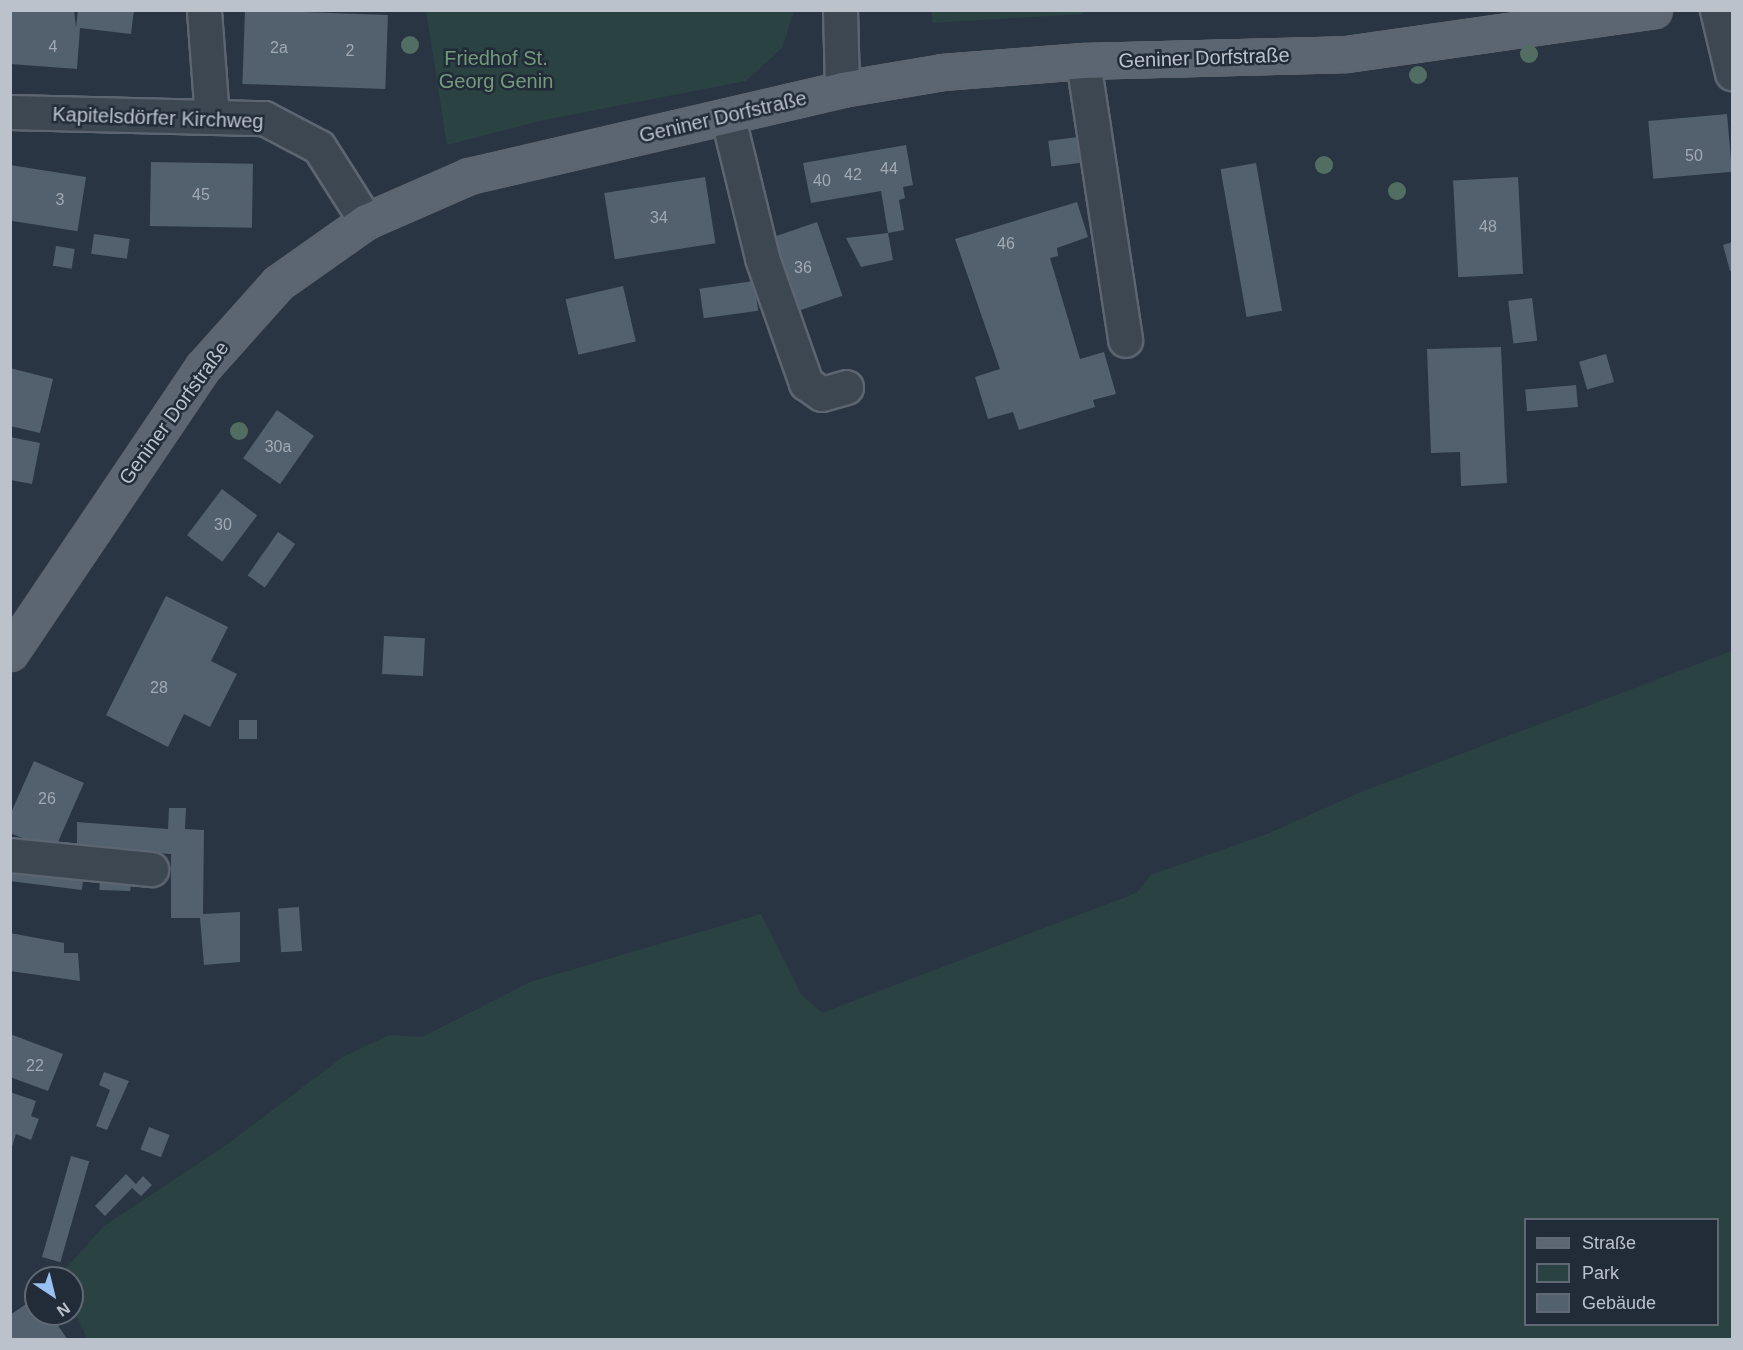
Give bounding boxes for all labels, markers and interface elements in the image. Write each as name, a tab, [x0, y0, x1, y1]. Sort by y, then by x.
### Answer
house number: 4	[49, 37, 57, 57]
house number: 2a	[270, 38, 288, 58]
house number: 2	[346, 41, 354, 61]
street label: Geniner Dorfstraße	[1118, 43, 1290, 73]
park label: Friedhof St. Georg Genin	[439, 47, 553, 94]
street label: Geniner Dorfstraße	[637, 86, 809, 148]
street label: Kapitelsdörfer Kirchweg	[52, 102, 264, 134]
house number: 50	[1685, 146, 1703, 166]
house number: 44	[880, 159, 898, 179]
house number: 42	[844, 165, 862, 185]
house number: 40	[813, 171, 831, 191]
house number: 45	[192, 185, 210, 205]
house number: 3	[56, 190, 64, 210]
house number: 34	[650, 208, 668, 228]
house number: 48	[1479, 217, 1497, 237]
house number: 46	[997, 234, 1015, 254]
house number: 36	[794, 258, 812, 278]
street label: Geniner Dorfstraße	[114, 337, 234, 489]
house number: 30a	[265, 437, 291, 457]
house number: 30	[214, 515, 232, 535]
house number: 28	[150, 678, 168, 698]
house number: 26	[38, 789, 56, 809]
house number: 22	[26, 1056, 44, 1076]
legend	[1524, 1218, 1719, 1326]
text: Straße	[1582, 1233, 1636, 1253]
text: Park	[1582, 1263, 1619, 1283]
north arrow	[24, 1266, 84, 1326]
text: Gebäude	[1582, 1293, 1656, 1313]
text: N	[54, 1299, 73, 1320]

